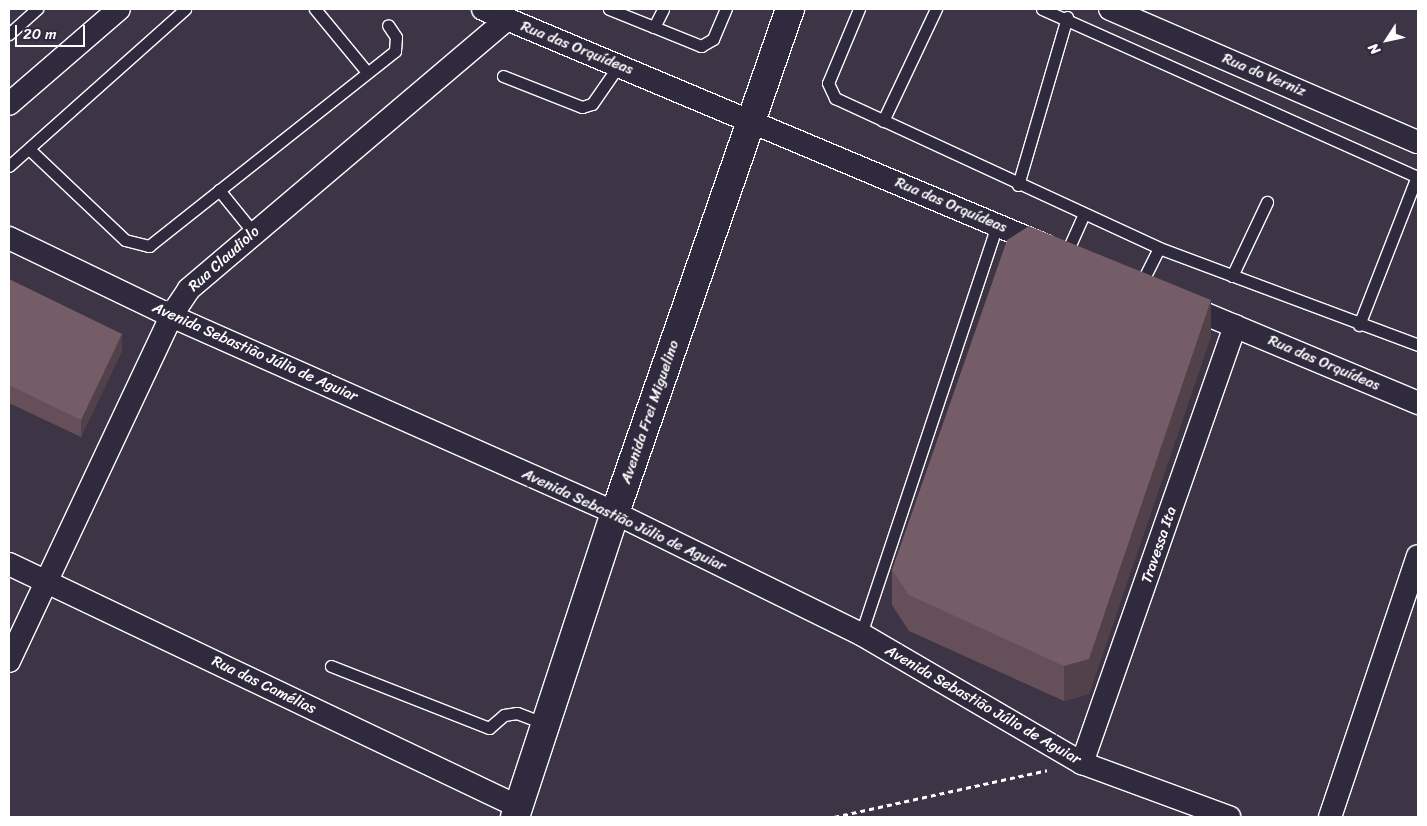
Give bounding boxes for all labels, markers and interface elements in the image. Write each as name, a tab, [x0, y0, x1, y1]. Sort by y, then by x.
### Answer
scale bar	[18, 15, 88, 47]
north arrow	[1362, 15, 1412, 65]
street label: Rua das Orquídeas	[518, 17, 636, 79]
text: 20 m	[23, 21, 57, 47]
text: N	[1361, 38, 1387, 60]
street label: Rua do Verniz	[1220, 49, 1308, 101]
street label: Rua das Orquídeas	[892, 173, 1010, 237]
street label: Rua Claudiolo	[185, 222, 263, 296]
street label: Avenida Sebastião Júlio de Aguiar	[150, 298, 360, 406]
street label: Rua das Orquídeas	[1265, 331, 1383, 395]
street label: Avenida Frei Miguelino	[617, 338, 683, 486]
street label: Avenida Sebastião Júlio de Aguiar	[519, 465, 729, 575]
street label: Travessa Ita	[1137, 504, 1181, 586]
street label: Avenida Sebastião Júlio de Aguiar	[882, 641, 1084, 769]
street label: Rua das Camélias	[209, 652, 319, 718]

